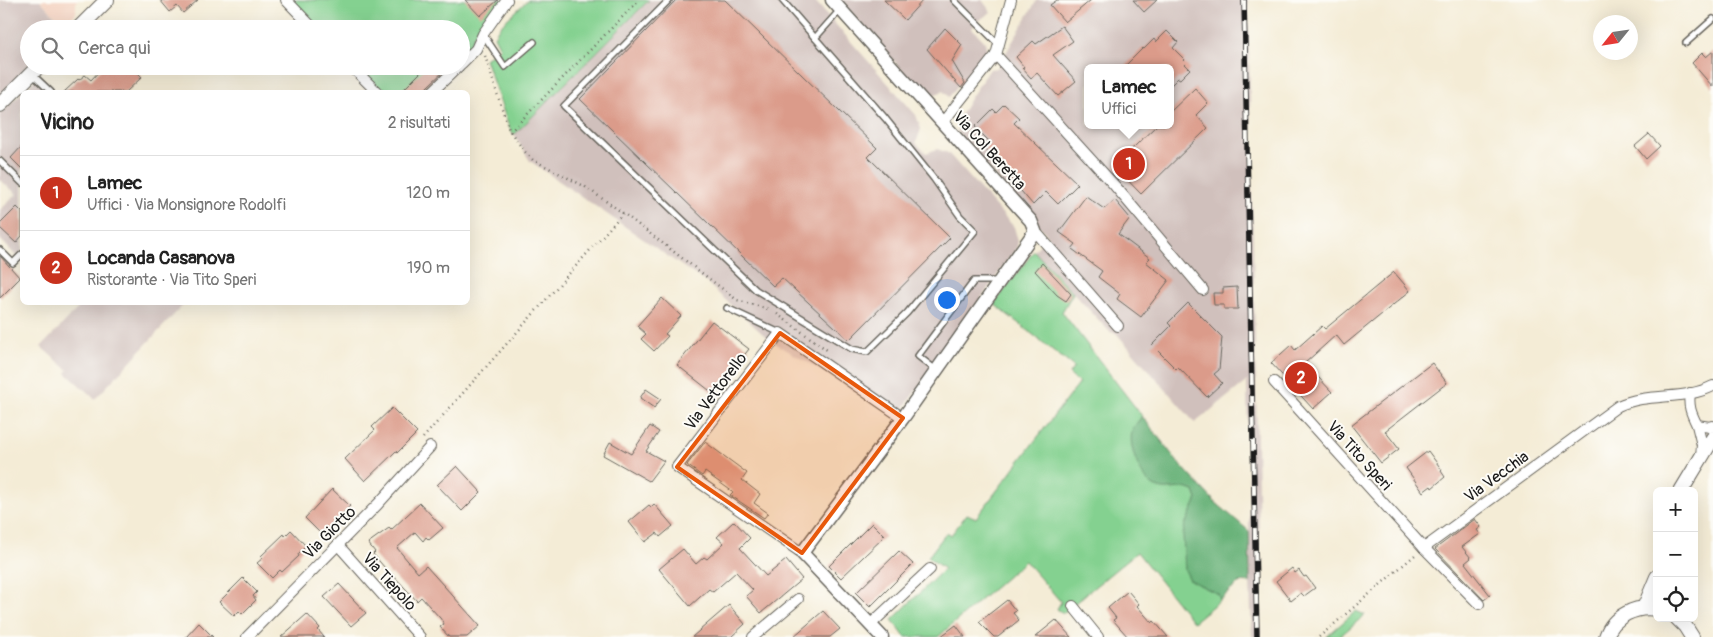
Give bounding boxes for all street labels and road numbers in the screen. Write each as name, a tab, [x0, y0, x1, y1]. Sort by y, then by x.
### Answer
street label: Via Col Beretta	[948, 107, 1030, 194]
street label: Via Vettorello	[680, 349, 752, 434]
street label: Via Tito Speri	[1323, 417, 1396, 495]
street label: Via Vecchia	[1460, 447, 1533, 507]
street label: Via Giotto	[299, 502, 361, 563]
street label: Via Tiepolo	[358, 548, 421, 615]

